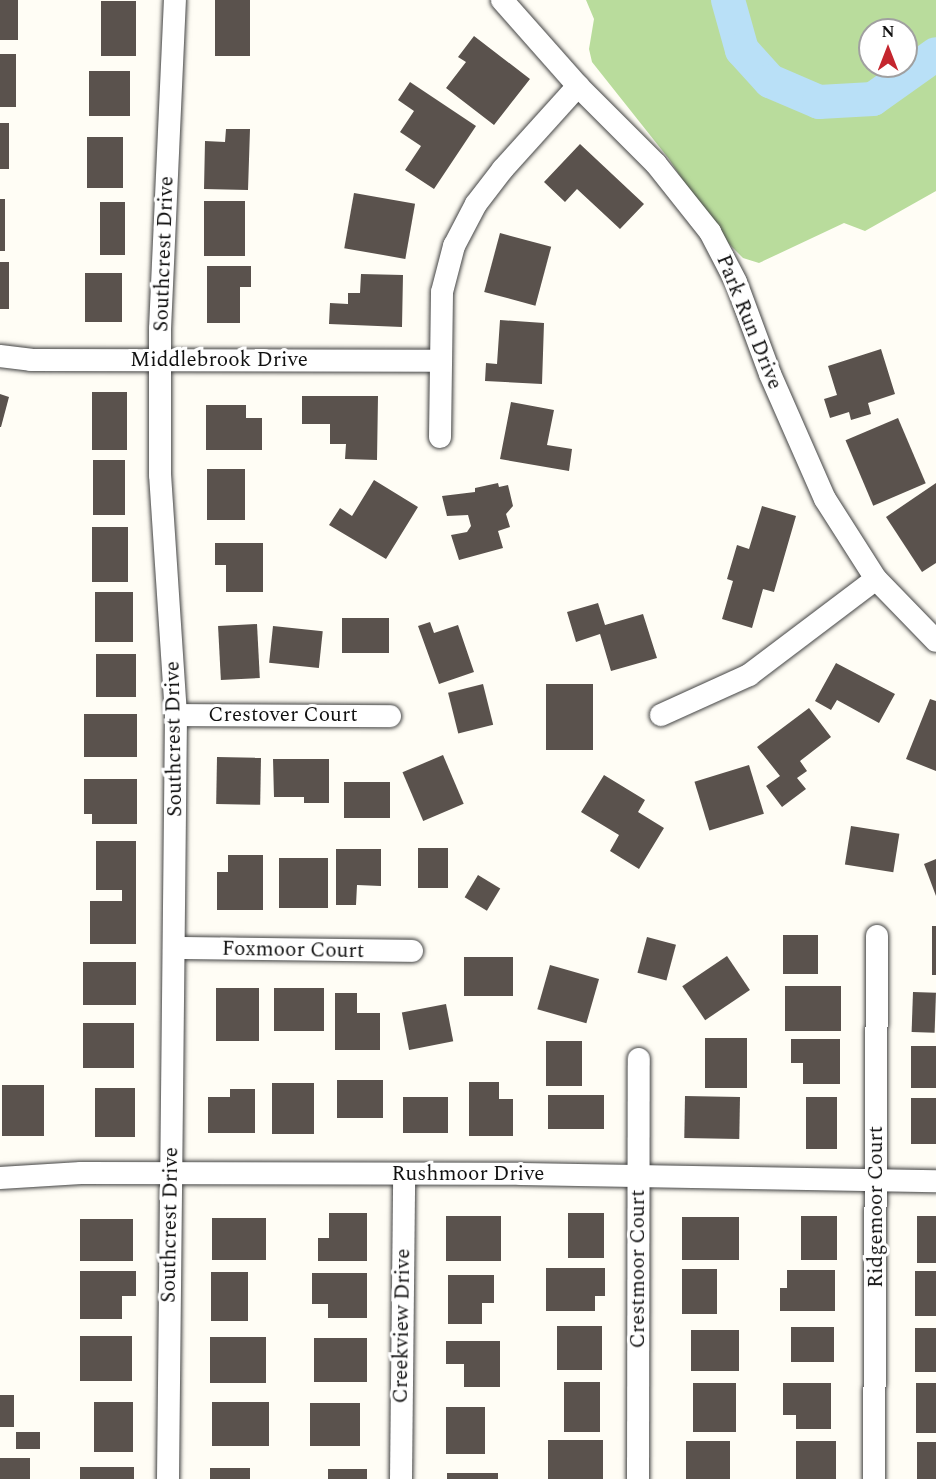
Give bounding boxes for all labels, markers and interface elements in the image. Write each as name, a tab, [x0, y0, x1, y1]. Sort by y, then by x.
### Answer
north arrow	[858, 18, 918, 78]
text: N	[881, 20, 895, 44]
street label: Southcrest Drive	[149, 176, 179, 332]
street label: Park Run Drive	[711, 251, 787, 393]
street label: Middlebrook Drive	[130, 347, 308, 373]
street label: Southcrest Drive	[160, 661, 188, 817]
street label: Crestover Court	[208, 702, 358, 728]
street label: Foxmoor Court	[222, 936, 364, 964]
street label: Ridgemoor Court	[863, 1126, 889, 1288]
street label: Southcrest Drive	[156, 1147, 184, 1303]
street label: Rushmoor Drive	[392, 1161, 544, 1187]
street label: Crestmoor Court	[625, 1190, 651, 1348]
street label: Creekview Drive	[388, 1248, 416, 1404]

